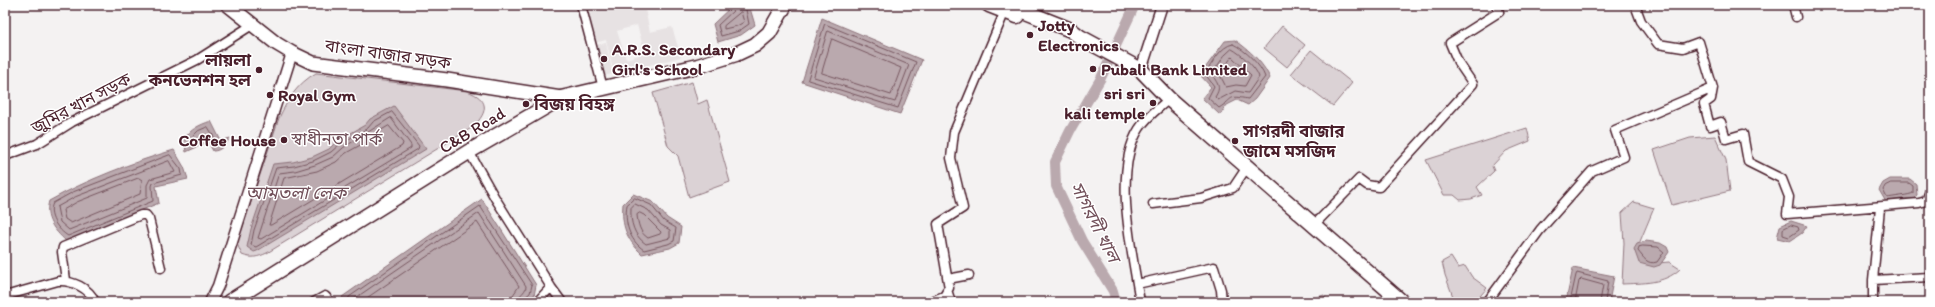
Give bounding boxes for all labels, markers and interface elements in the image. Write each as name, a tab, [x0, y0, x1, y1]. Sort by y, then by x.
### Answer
place label: Jotty Electronics	[1037, 15, 1119, 55]
marker: Jotty Electronics	[1025, 30, 1035, 40]
street label: বাংলা বাজার সড়ক	[323, 35, 453, 73]
place label: A.R.S. Secondary Girl's School	[611, 39, 736, 79]
place label: লায়লা কনভেনশন হল	[148, 50, 252, 90]
marker: A.R.S. Secondary Girl's School	[599, 54, 609, 64]
place label: Pubali Bank Limited	[1101, 59, 1248, 79]
marker: Pubali Bank Limited	[1088, 64, 1098, 74]
marker: লায়লা কনভেনশন হল	[254, 65, 264, 75]
street label: জুমির খান সড়ক	[27, 68, 134, 138]
place label: sri sri kali temple	[1064, 83, 1145, 124]
place label: Royal Gym	[278, 85, 357, 106]
marker: Royal Gym	[265, 90, 275, 100]
place label: বিজয় বিহঙ্গ	[533, 94, 615, 114]
marker: sri sri kali temple	[1148, 98, 1158, 108]
marker: বিজয় বিহঙ্গ	[521, 99, 531, 109]
street label: C&B Road	[435, 102, 509, 157]
place label: সাগরদী বাজার জামে মসজিদ	[1242, 121, 1345, 161]
park label: স্বাধীনতা পার্ক	[290, 128, 383, 149]
place label: Coffee House	[178, 130, 276, 150]
marker: Coffee House	[279, 135, 289, 145]
marker: সাগরদী বাজার জামে মসজিদ	[1230, 136, 1240, 146]
water label: সাগরদী খাল	[1065, 178, 1126, 269]
water label: আমতলা লেক	[246, 182, 350, 204]

